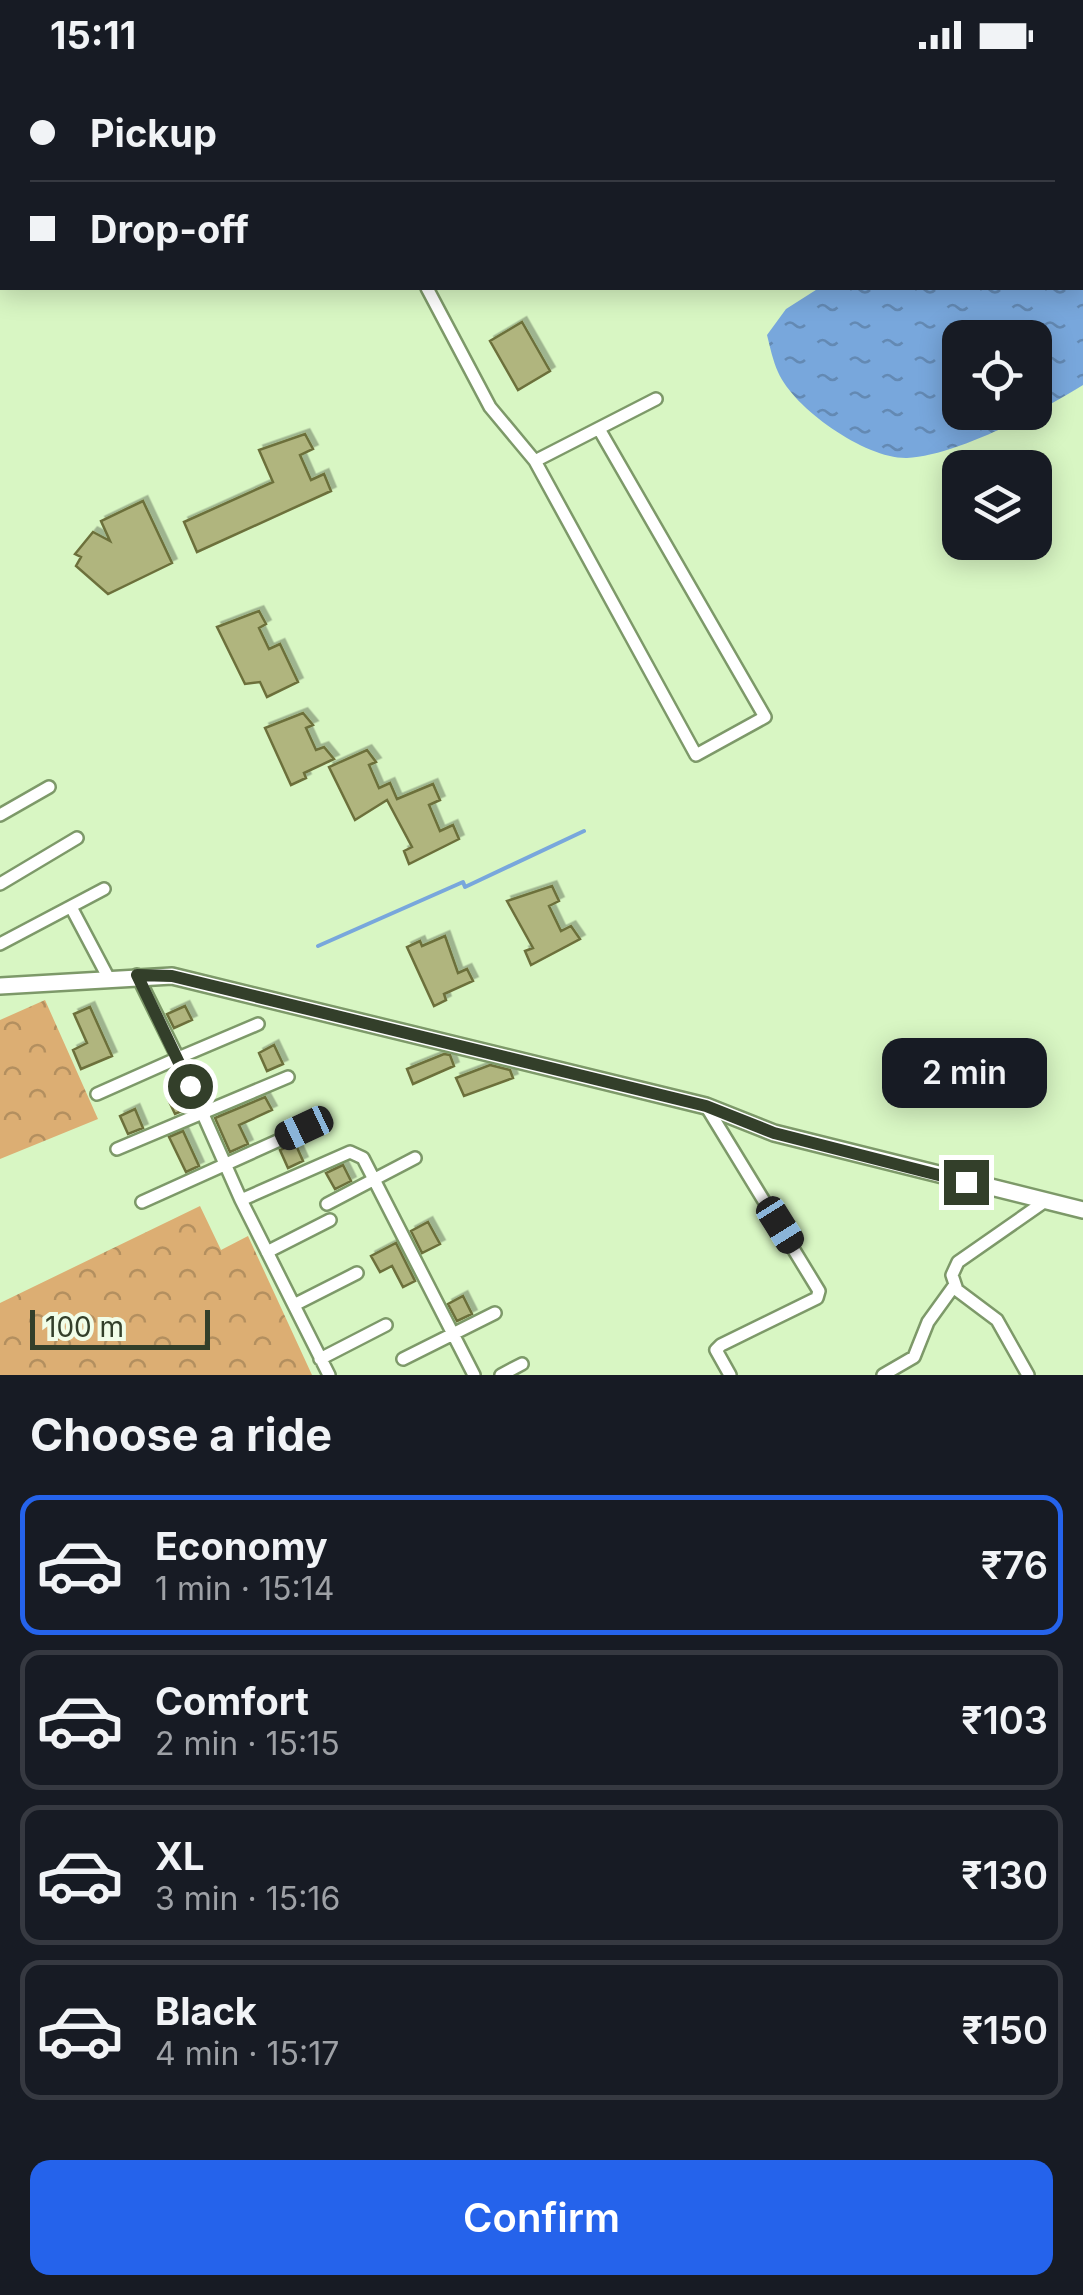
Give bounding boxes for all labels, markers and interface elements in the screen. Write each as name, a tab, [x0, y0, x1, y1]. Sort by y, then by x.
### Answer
text: 15:11	[50, 12, 136, 58]
text: Pickup	[90, 110, 217, 156]
text: Drop-off	[90, 206, 249, 252]
map controls	[942, 320, 1052, 560]
button: locate	[942, 320, 1052, 430]
button: layers	[942, 450, 1052, 560]
callout: 2 min	[884, 1037, 1048, 1107]
text: 2 min	[922, 1053, 1007, 1092]
route start	[168, 1064, 213, 1109]
car	[270, 1102, 338, 1154]
route end	[944, 1160, 989, 1205]
car	[751, 1192, 809, 1258]
scale bar	[30, 1305, 210, 1350]
text: 100 m	[45, 1310, 124, 1344]
text: Choose a ride	[30, 1407, 332, 1462]
icon: car	[35, 1520, 125, 1610]
text: Economy	[155, 1523, 328, 1569]
text: ₹76	[981, 1542, 1048, 1588]
text: 1 min · 15:14	[155, 1569, 334, 1608]
icon: car	[35, 1675, 125, 1765]
text: Comfort	[155, 1678, 309, 1724]
text: ₹103	[961, 1697, 1048, 1743]
text: 2 min · 15:15	[155, 1724, 340, 1763]
icon: car	[35, 1830, 125, 1920]
text: XL	[155, 1833, 205, 1879]
text: ₹130	[961, 1852, 1048, 1898]
text: 3 min · 15:16	[155, 1879, 340, 1918]
icon: car	[35, 1985, 125, 2075]
text: Black	[155, 1988, 257, 2034]
text: ₹150	[962, 2007, 1048, 2053]
text: 4 min · 15:17	[155, 2034, 339, 2073]
button: Confirm	[30, 2160, 1053, 2275]

